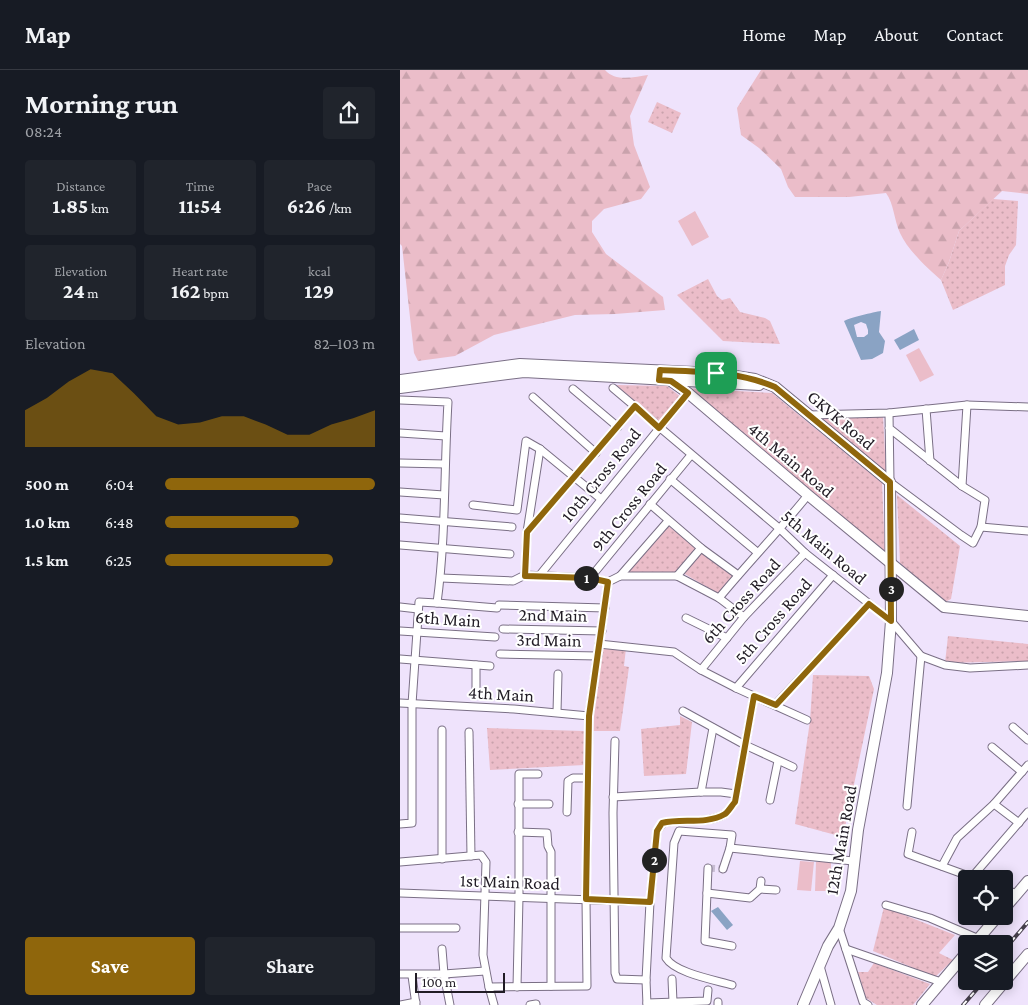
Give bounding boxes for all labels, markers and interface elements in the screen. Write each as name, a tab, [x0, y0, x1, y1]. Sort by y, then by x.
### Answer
text: Map	[25, 21, 71, 48]
text: Home	[743, 25, 786, 45]
text: Map	[814, 25, 846, 45]
text: About	[874, 25, 918, 45]
text: Contact	[946, 25, 1003, 45]
button: share	[323, 87, 375, 139]
text: Morning run	[25, 88, 178, 119]
text: 08:24	[25, 123, 62, 140]
text: Distance	[56, 178, 105, 194]
text: Time	[186, 178, 214, 194]
text: Pace	[307, 178, 332, 194]
text: 1.85	[52, 194, 88, 218]
text: 11:54	[178, 194, 222, 218]
text: 6:26	[287, 194, 326, 218]
text: km	[88, 200, 109, 216]
text: /km	[326, 200, 352, 216]
text: Elevation	[54, 263, 107, 279]
text: Heart rate	[172, 263, 228, 279]
text: kcal	[308, 263, 331, 279]
text: 24	[63, 279, 85, 303]
text: 162	[171, 279, 201, 303]
text: 129	[304, 279, 334, 303]
text: m	[85, 285, 99, 301]
text: bpm	[201, 285, 229, 301]
text: Elevation	[25, 335, 86, 352]
text: 82–103 m	[313, 335, 375, 352]
pin	[695, 352, 737, 394]
icon: arrive	[702, 359, 730, 387]
street label: GKVK Road	[803, 386, 879, 454]
street label: 4th Main Road	[744, 418, 838, 502]
street label: 10th Cross Road	[557, 424, 645, 526]
street label: 9th Cross Road	[587, 458, 671, 555]
text: 500 m	[25, 476, 69, 493]
text: 6:04	[105, 476, 134, 493]
street label: 5th Main Road	[777, 506, 871, 589]
text: 1.0 km	[25, 514, 70, 531]
text: 6:48	[105, 514, 134, 531]
text: 1.5 km	[25, 552, 69, 569]
text: 6:25	[105, 552, 132, 569]
street label: 6th Cross Road	[698, 554, 785, 648]
pin: 1	[574, 566, 598, 590]
text: 1	[584, 570, 589, 586]
street label: 5th Cross Road	[730, 574, 816, 668]
pin: 3	[878, 576, 904, 602]
text: 3	[888, 581, 895, 597]
street label: 2nd Main	[518, 604, 588, 626]
street label: 6th Main	[415, 607, 482, 631]
street label: 3rd Main	[516, 629, 582, 651]
street label: 4th Main	[468, 682, 535, 706]
street label: 12th Main Road	[822, 783, 861, 896]
pin: 2	[642, 848, 666, 872]
text: 2	[651, 852, 658, 868]
street label: 1st Main Road	[460, 870, 561, 894]
map controls	[958, 870, 1013, 990]
button: locate	[958, 870, 1013, 925]
button: layers	[958, 935, 1013, 990]
button: Save	[25, 937, 195, 995]
button: Share	[205, 937, 375, 995]
scale bar	[415, 970, 505, 993]
text: 100 m	[422, 974, 456, 990]

